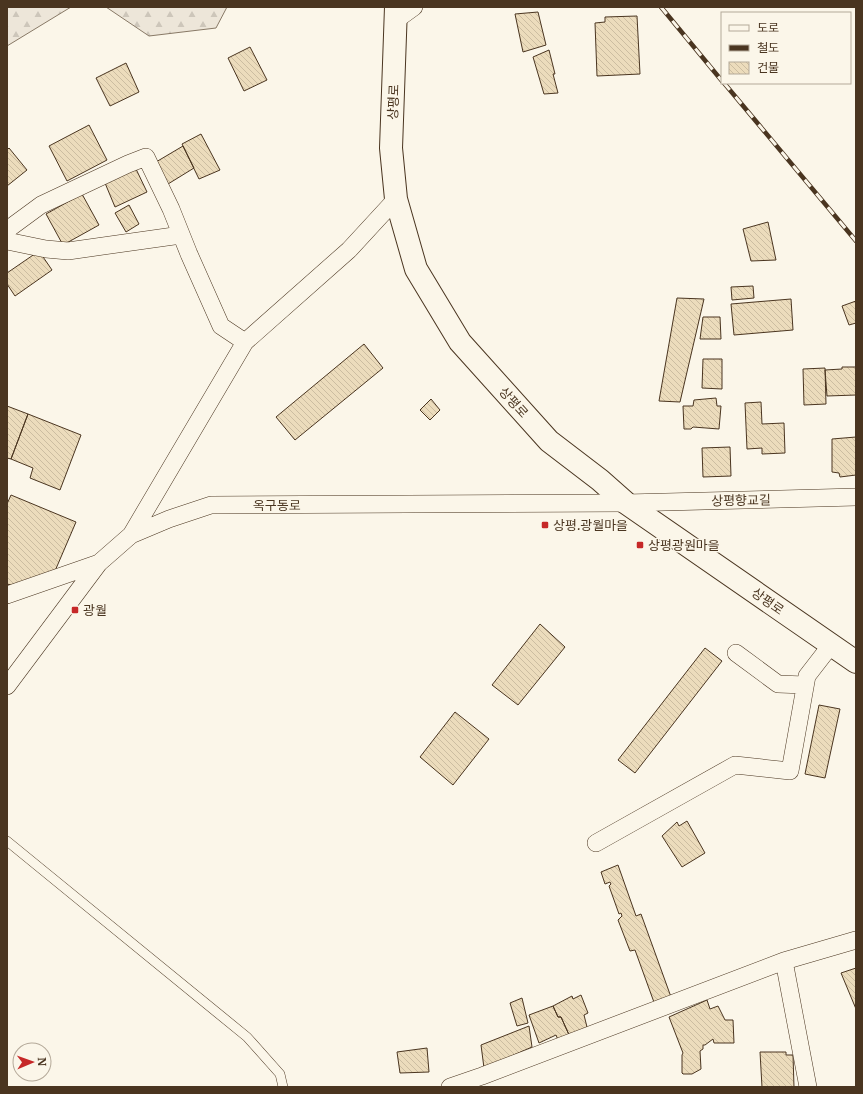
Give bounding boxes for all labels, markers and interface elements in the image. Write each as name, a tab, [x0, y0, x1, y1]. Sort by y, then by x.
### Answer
legend	[721, 12, 851, 84]
text: 도로	[757, 20, 779, 35]
text: 철도	[757, 40, 779, 55]
text: 건물	[757, 60, 779, 75]
street label: 상평로	[384, 84, 403, 120]
street label: 상평로	[495, 383, 532, 421]
street label: 상평향교길	[711, 491, 771, 510]
street label: 옥구동로	[253, 497, 301, 514]
place label: 상평.광월마을	[553, 517, 628, 534]
marker: 상평.광월마을	[540, 520, 550, 530]
place label: 상평광원마을	[648, 537, 720, 554]
marker: 상평광원마을	[635, 540, 645, 550]
street label: 상평로	[748, 584, 787, 619]
place label: 광월	[83, 602, 107, 619]
marker: 광월	[70, 605, 80, 615]
north arrow	[12, 1042, 52, 1082]
text: N	[35, 1057, 49, 1067]

